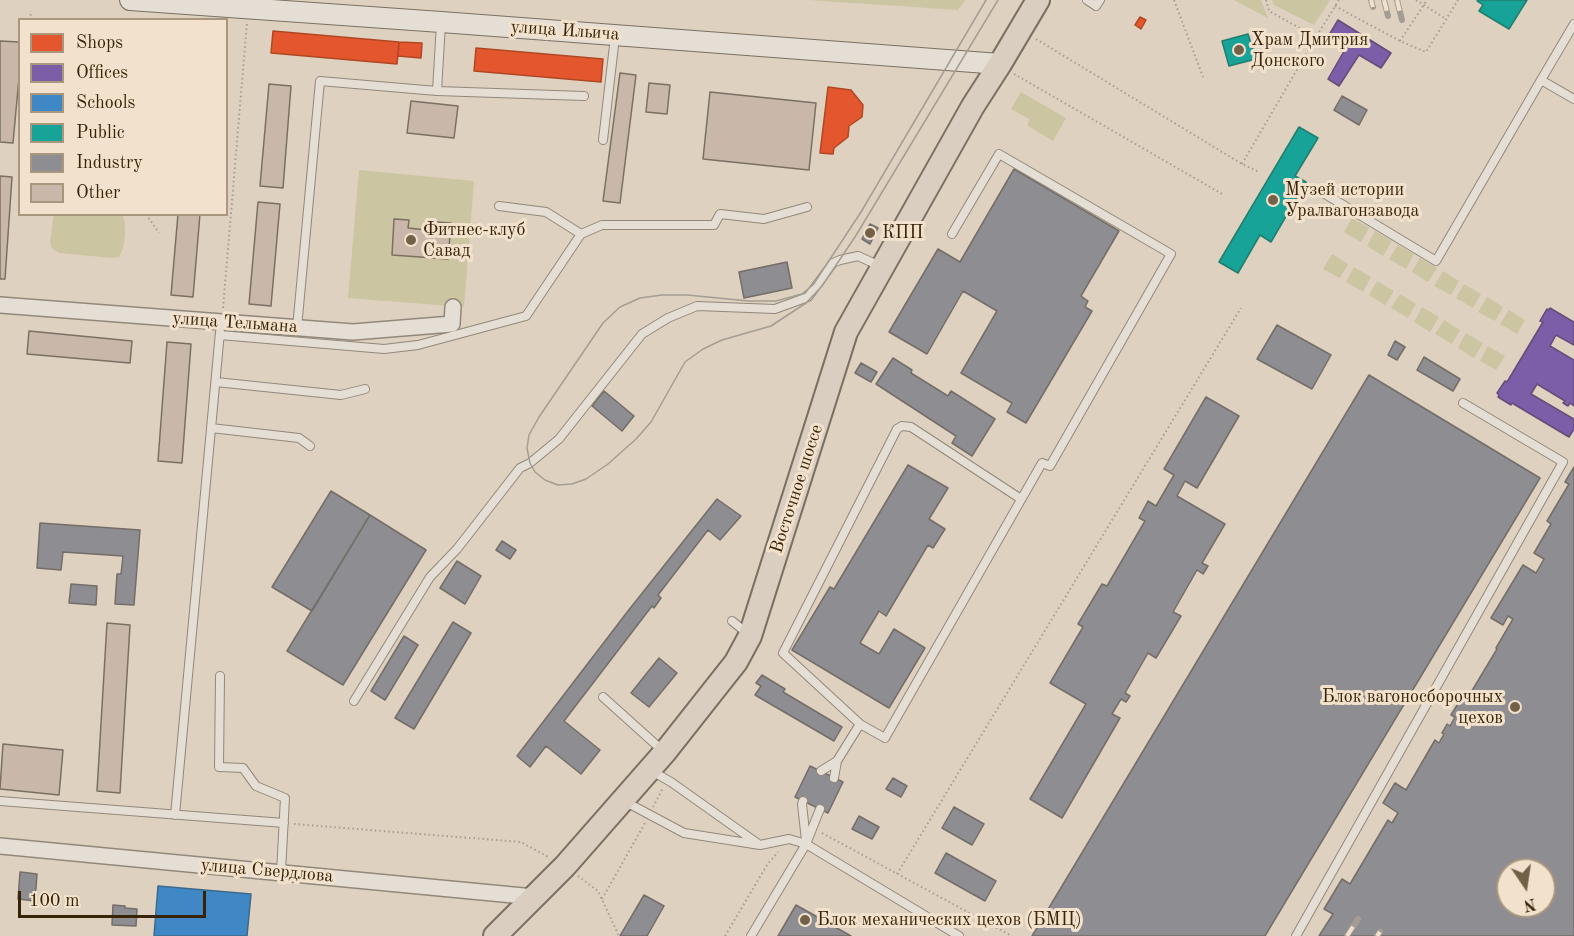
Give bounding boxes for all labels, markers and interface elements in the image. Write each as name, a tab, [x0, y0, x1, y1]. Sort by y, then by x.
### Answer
street label: улица Ильича	[510, 16, 620, 46]
legend	[18, 18, 228, 216]
place label: Храм Дмитрия Донского	[1251, 29, 1368, 72]
text: Shops	[76, 34, 123, 52]
marker: Храм Дмитрия Донского	[1232, 43, 1246, 57]
text: Offices	[76, 64, 128, 82]
text: Schools	[76, 94, 135, 112]
text: Public	[76, 124, 125, 142]
text: Industry	[76, 154, 143, 172]
place label: Музей истории Уралвагонзавода	[1285, 179, 1419, 222]
text: Other	[76, 184, 120, 202]
marker: Музей истории Уралвагонзавода	[1266, 193, 1280, 207]
place label: Фитнес-клуб Савад	[423, 219, 526, 262]
place label: КПП	[882, 222, 923, 244]
marker: КПП	[863, 226, 877, 240]
marker: Фитнес-клуб Савад	[404, 233, 418, 247]
street label: улица Тельмана	[172, 308, 298, 338]
street label: Восточное шоссе	[766, 422, 828, 556]
place label: Блок вагоносборочных цехов	[1322, 686, 1503, 728]
marker: Блок вагоносборочных цехов	[1508, 700, 1522, 714]
street label: улица Свердлова	[200, 854, 334, 888]
north arrow	[1496, 858, 1556, 918]
scale bar	[21, 879, 208, 917]
text: 100 m	[29, 892, 80, 910]
text: N	[1522, 894, 1537, 913]
place label: Блок механических цехов (БМЦ)	[817, 909, 1082, 931]
marker: Блок механических цехов (БМЦ)	[798, 913, 812, 927]

